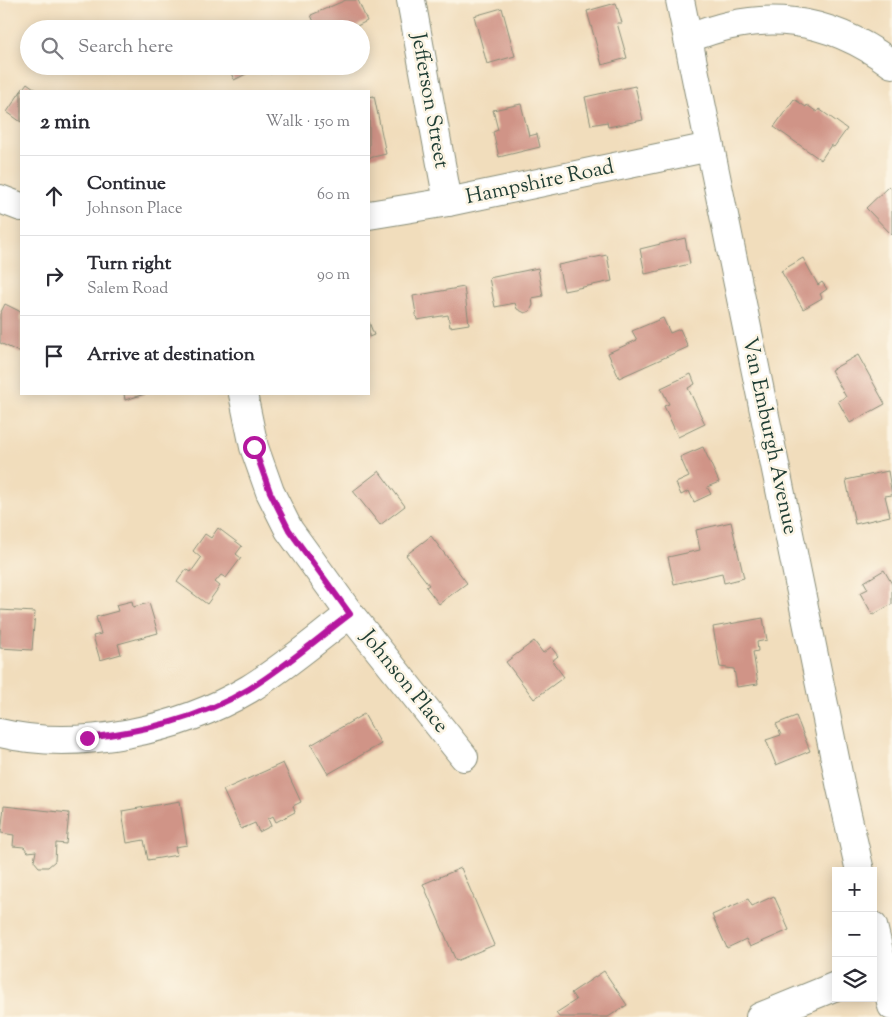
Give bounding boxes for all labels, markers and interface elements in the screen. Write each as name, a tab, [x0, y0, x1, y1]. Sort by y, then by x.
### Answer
search box	[20, 20, 370, 75]
street label: Jefferson Street	[402, 30, 456, 171]
icon: search	[38, 34, 66, 62]
text: Search here	[78, 34, 173, 61]
text: 2 min	[40, 108, 90, 138]
text: Walk · 150 m	[266, 111, 350, 134]
street label: Hampshire Road	[463, 153, 617, 213]
text: Continue	[87, 171, 166, 198]
icon: ahead	[40, 182, 68, 210]
text: 60 m	[317, 184, 350, 207]
text: Johnson Place	[87, 198, 182, 221]
text: Turn right	[87, 251, 171, 278]
icon: right	[40, 262, 68, 290]
text: 90 m	[317, 264, 350, 287]
text: Salem Road	[87, 278, 168, 301]
street label: Van Emburgh Avenue	[733, 335, 805, 537]
icon: arrive	[40, 342, 68, 370]
text: Arrive at destination	[87, 342, 255, 369]
route start	[243, 436, 266, 459]
street label: Johnson Place	[352, 623, 455, 740]
route end	[76, 727, 99, 750]
map controls	[832, 867, 877, 1002]
button: +	[832, 867, 877, 912]
button: −	[832, 912, 877, 957]
button: layers	[832, 957, 877, 1002]

